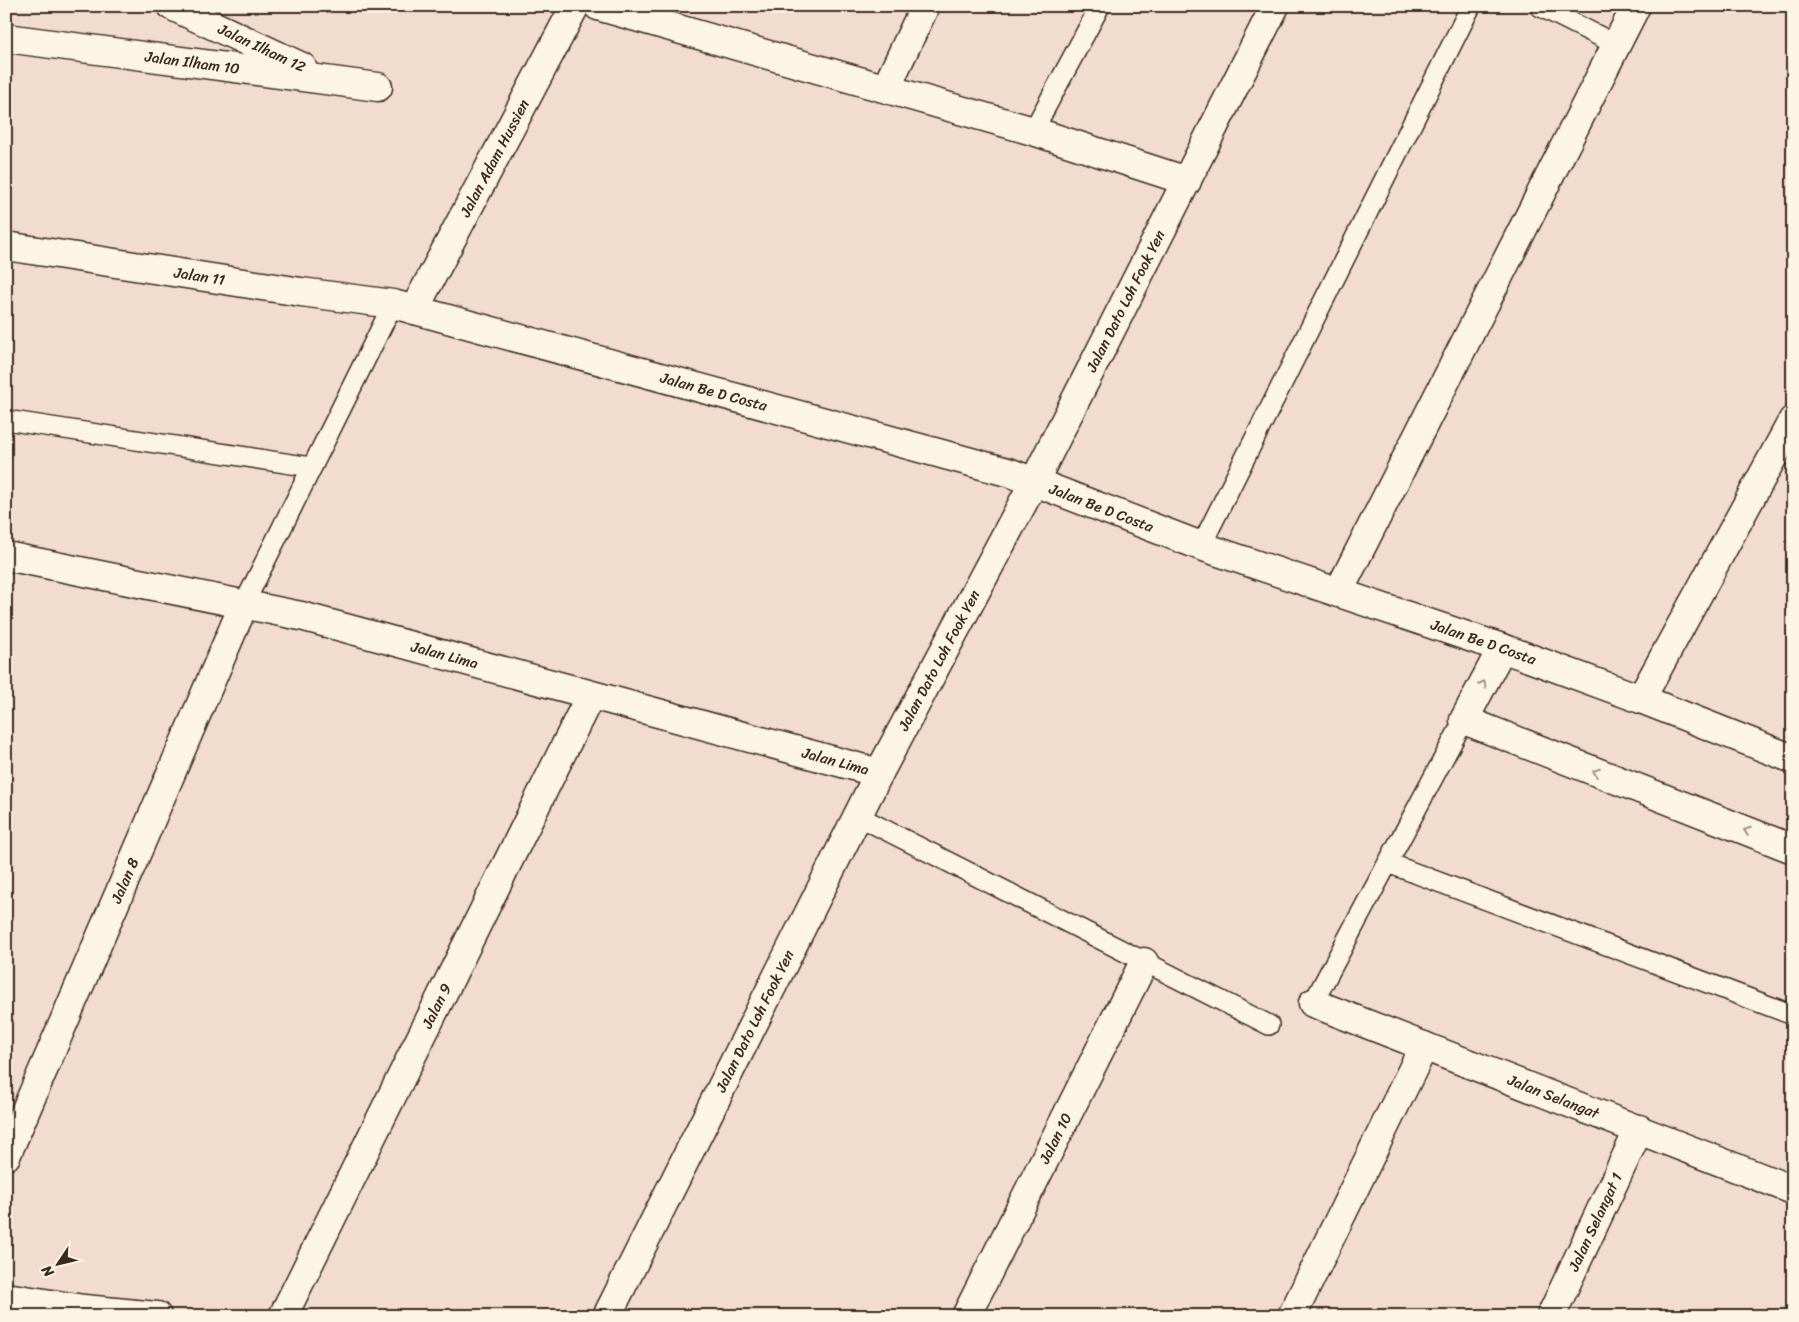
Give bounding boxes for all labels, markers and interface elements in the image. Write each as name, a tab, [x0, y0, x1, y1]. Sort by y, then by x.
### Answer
street label: Jalan Ilham 12	[213, 16, 311, 80]
street label: Jalan Ilham 10	[142, 43, 241, 82]
street label: Jalan Adam Hussien	[452, 94, 536, 223]
street label: Jalan Dato Loh Fook Yen	[1078, 225, 1173, 377]
street label: Jalan 11	[171, 259, 227, 293]
street label: Jalan Be D Costa	[656, 364, 771, 419]
street label: Jalan Be D Costa	[1045, 476, 1158, 540]
street label: Jalan Dato Loh Fook Yen	[890, 585, 987, 736]
street label: Jalan Be D Costa	[1426, 611, 1540, 673]
street label: Jalan Lima	[407, 633, 482, 677]
one-way arrow	[1477, 681, 1487, 690]
street label: Jalan Lima	[798, 739, 873, 783]
one-way arrow	[1592, 768, 1601, 778]
one-way arrow	[1744, 827, 1752, 837]
street label: Jalan 8	[103, 854, 146, 908]
street label: Jalan Dato Loh Fook Yen	[708, 945, 801, 1098]
street label: Jalan 9	[414, 979, 459, 1034]
street label: Jalan Selangat	[1503, 1067, 1604, 1127]
street label: Jalan 10	[1031, 1108, 1079, 1169]
street label: Jalan Selangat 1	[1560, 1168, 1630, 1276]
north arrow	[32, 1240, 82, 1290]
text: N	[35, 1260, 61, 1283]

